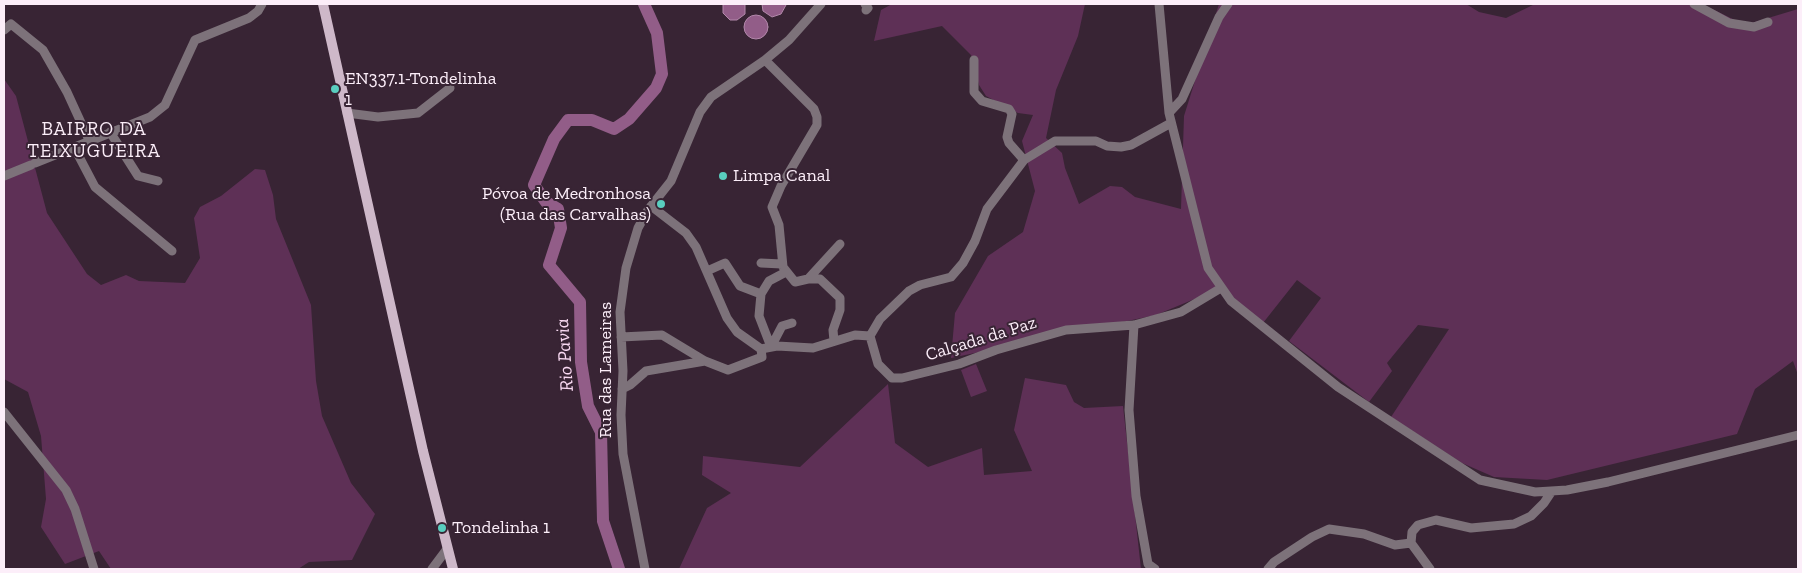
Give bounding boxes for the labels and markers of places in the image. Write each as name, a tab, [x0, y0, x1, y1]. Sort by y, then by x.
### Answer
place label: EN337.1-Tondelinha 1	[345, 68, 496, 110]
marker: EN337.1-Tondelinha 1	[329, 83, 341, 95]
place label: Limpa Canal	[733, 165, 830, 187]
marker: Limpa Canal	[717, 170, 729, 182]
place label: Póvoa de Medronhosa (Rua das Carvalhas)	[482, 183, 651, 225]
marker: Póvoa de Medronhosa (Rua das Carvalhas)	[655, 198, 667, 210]
place label: Tondelinha 1	[452, 517, 550, 539]
marker: Tondelinha 1	[436, 522, 448, 534]

